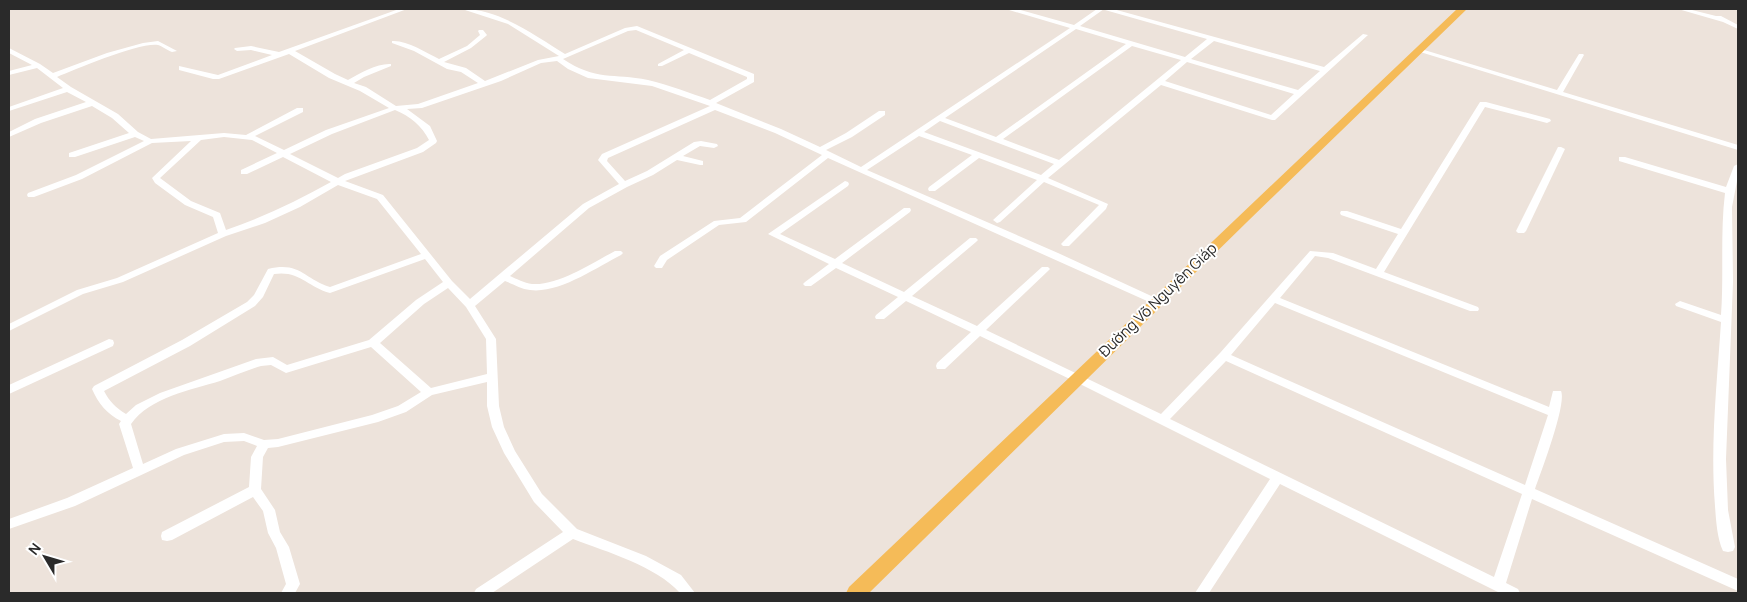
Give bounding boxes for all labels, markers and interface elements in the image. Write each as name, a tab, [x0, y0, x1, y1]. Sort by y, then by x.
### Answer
street label: Đường Võ Nguyên Giáp	[1094, 238, 1221, 362]
north arrow	[20, 532, 70, 582]
text: N	[24, 539, 45, 559]

